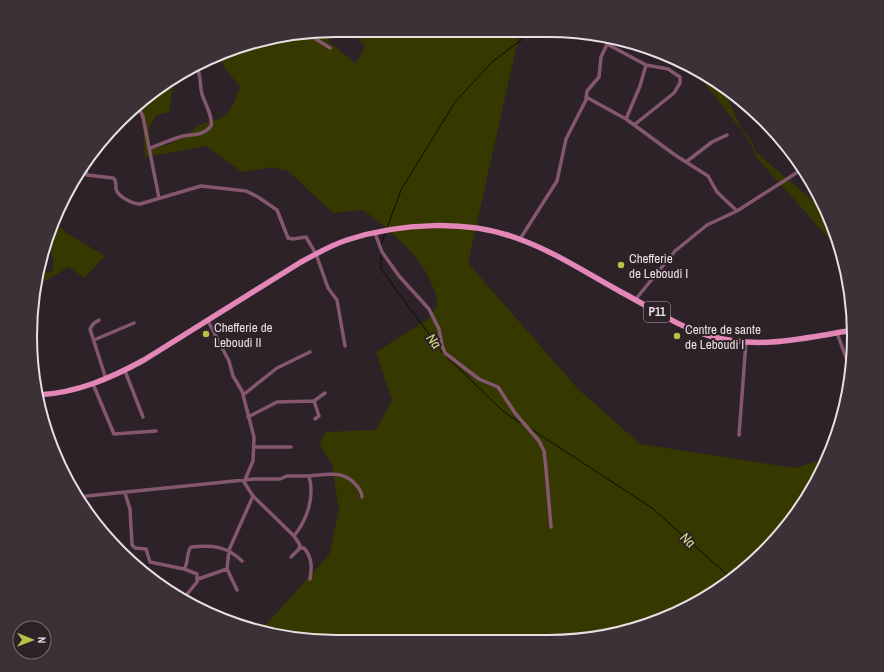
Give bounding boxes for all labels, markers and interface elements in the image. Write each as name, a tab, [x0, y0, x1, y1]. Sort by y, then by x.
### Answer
place label: Chefferie de Leboudi I	[629, 250, 688, 282]
marker: Chefferie de Leboudi I	[616, 260, 626, 270]
road number: P11	[644, 302, 670, 322]
place label: Chefferie de Leboudi II	[214, 319, 273, 351]
place label: Centre de sante de Leboudi I	[685, 321, 761, 353]
marker: Chefferie de Leboudi II	[201, 329, 211, 339]
water label: Na	[422, 330, 446, 352]
marker: Centre de sante de Leboudi I	[672, 331, 682, 341]
water label: Na	[677, 528, 699, 552]
north arrow	[12, 620, 52, 660]
text: N	[35, 637, 49, 644]

